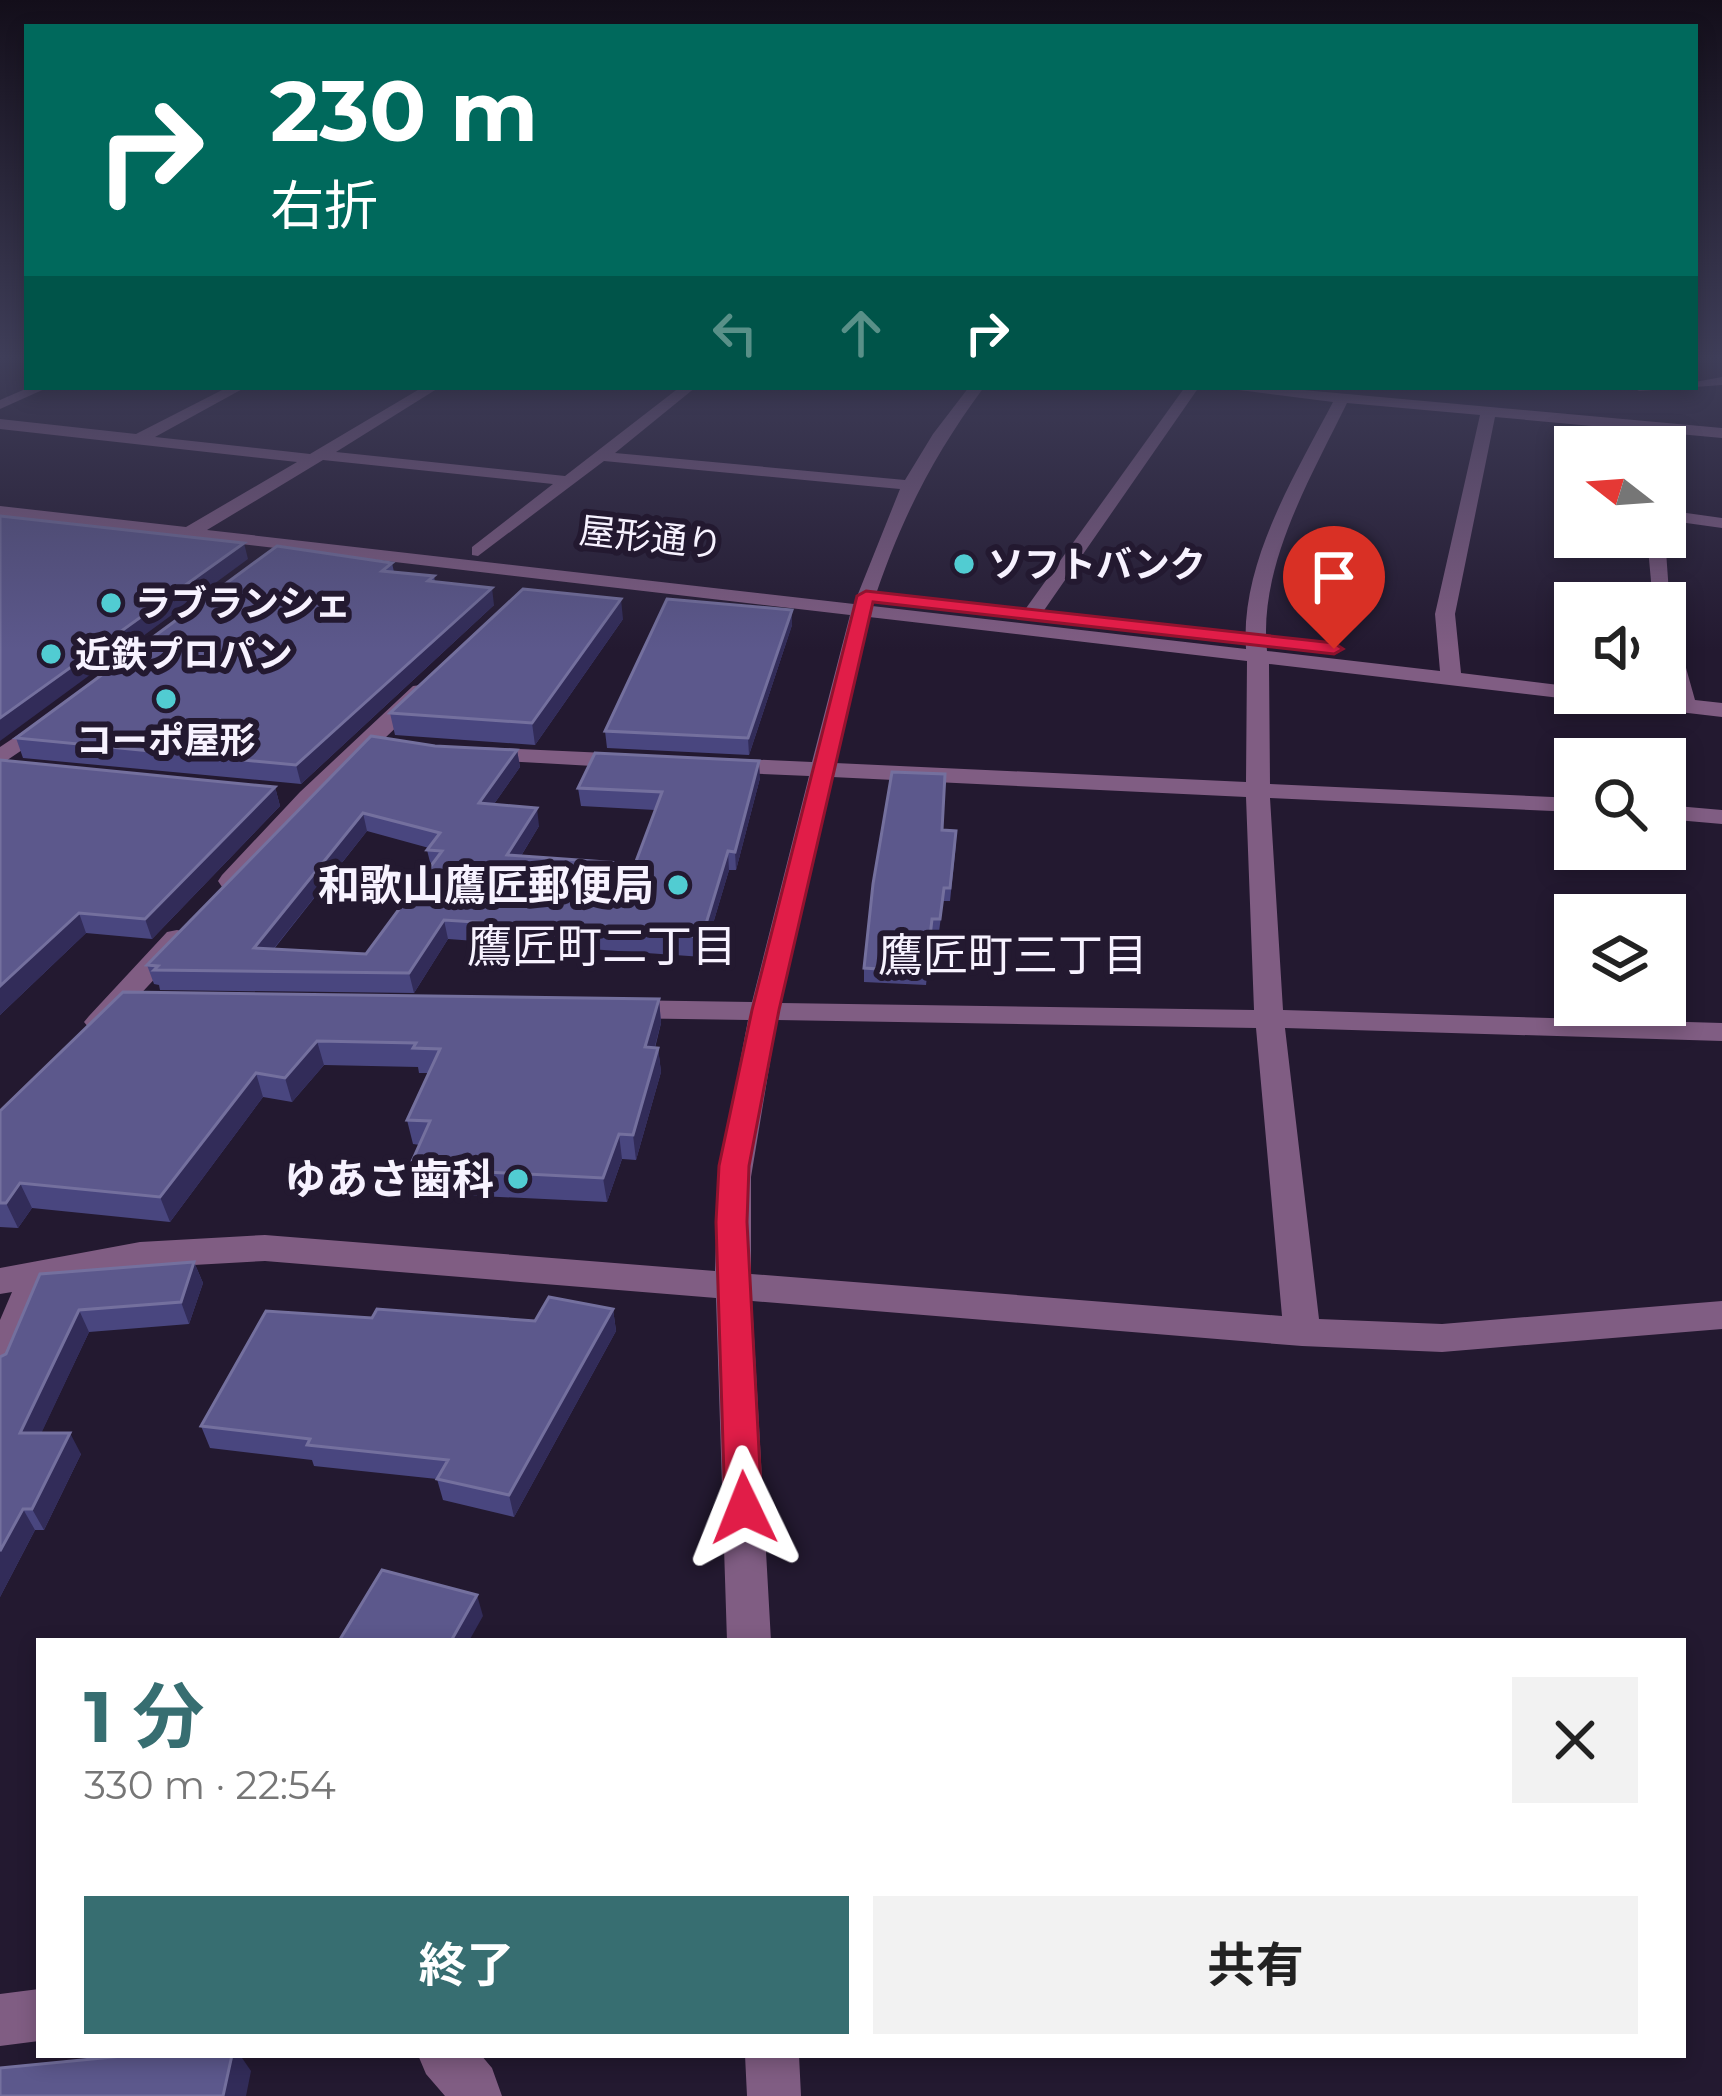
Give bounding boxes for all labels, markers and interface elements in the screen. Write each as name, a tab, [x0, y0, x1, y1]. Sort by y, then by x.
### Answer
text: 230 m	[270, 60, 538, 162]
icon: right	[72, 72, 228, 228]
text: 右折	[270, 173, 378, 239]
icon: left	[702, 300, 768, 366]
icon: ahead	[828, 300, 894, 366]
icon: right	[954, 300, 1020, 366]
north arrow	[1554, 426, 1686, 558]
map controls	[1554, 426, 1686, 1026]
street label: 屋形通り	[577, 508, 725, 566]
pin	[1283, 526, 1385, 649]
place label: ソフトバンク	[988, 542, 1206, 586]
icon: arrive	[1301, 544, 1367, 610]
marker: ソフトバンク	[951, 551, 977, 577]
place label: ラブランシェ	[135, 581, 351, 625]
button: sound	[1554, 582, 1686, 714]
marker: ラブランシェ	[98, 590, 124, 616]
place label: 近鉄プロパン	[75, 632, 293, 676]
marker: 近鉄プロパン	[38, 641, 64, 667]
marker: コーポ屋形	[153, 686, 179, 712]
place label: コーポ屋形	[76, 718, 256, 762]
button: search	[1554, 738, 1686, 870]
place label: 和歌山鷹匠郵便局	[318, 859, 654, 911]
marker: 和歌山鷹匠郵便局	[665, 872, 691, 898]
button: layers	[1554, 894, 1686, 1026]
district label: 鷹匠町二丁目	[467, 918, 737, 973]
district label: 鷹匠町三丁目	[878, 927, 1148, 982]
place label: ゆあさ歯科	[284, 1153, 494, 1205]
marker: ゆあさ歯科	[505, 1166, 531, 1192]
position arrow	[681, 1445, 807, 1571]
text: 1 分	[84, 1672, 205, 1760]
button: close	[1512, 1677, 1638, 1803]
text: 330 m · 22:54	[84, 1761, 336, 1809]
button: 終了	[84, 1896, 849, 2034]
button: 共有	[873, 1896, 1638, 2034]

